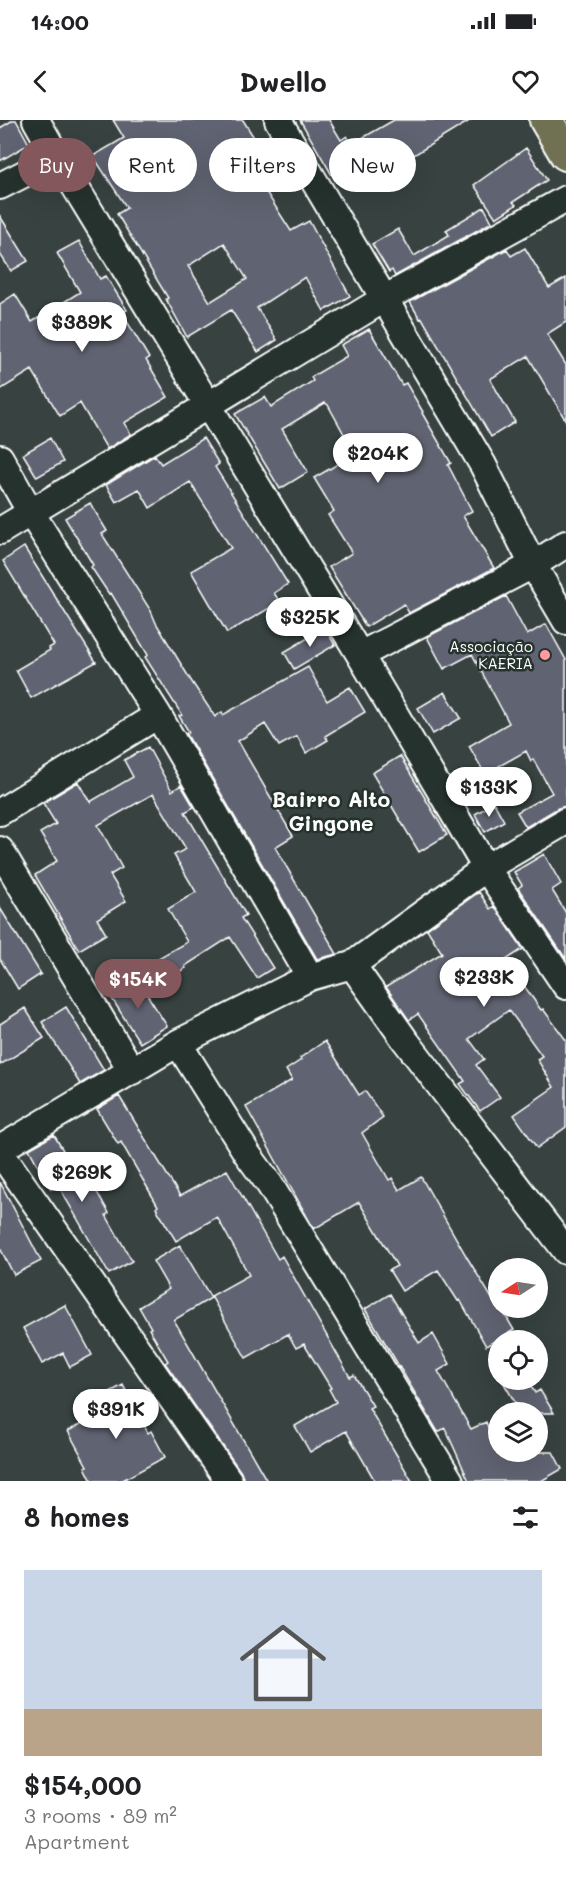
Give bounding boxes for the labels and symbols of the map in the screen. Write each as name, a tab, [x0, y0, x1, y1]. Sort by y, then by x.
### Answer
pin: $389K	[40, 302, 124, 353]
pin: $204K	[336, 433, 420, 484]
pin: $325K	[268, 597, 352, 648]
place label: Associação KAERIA	[449, 636, 533, 673]
marker: Associação KAERIA	[538, 648, 552, 662]
pin: $133K	[447, 767, 531, 818]
district label: Bairro Alto Gingone	[272, 785, 391, 836]
pin: $233K	[442, 957, 526, 1008]
pin: $154K	[96, 959, 180, 1010]
pin: $269K	[40, 1152, 124, 1203]
north arrow	[488, 1258, 548, 1318]
pin: $391K	[74, 1389, 158, 1440]

